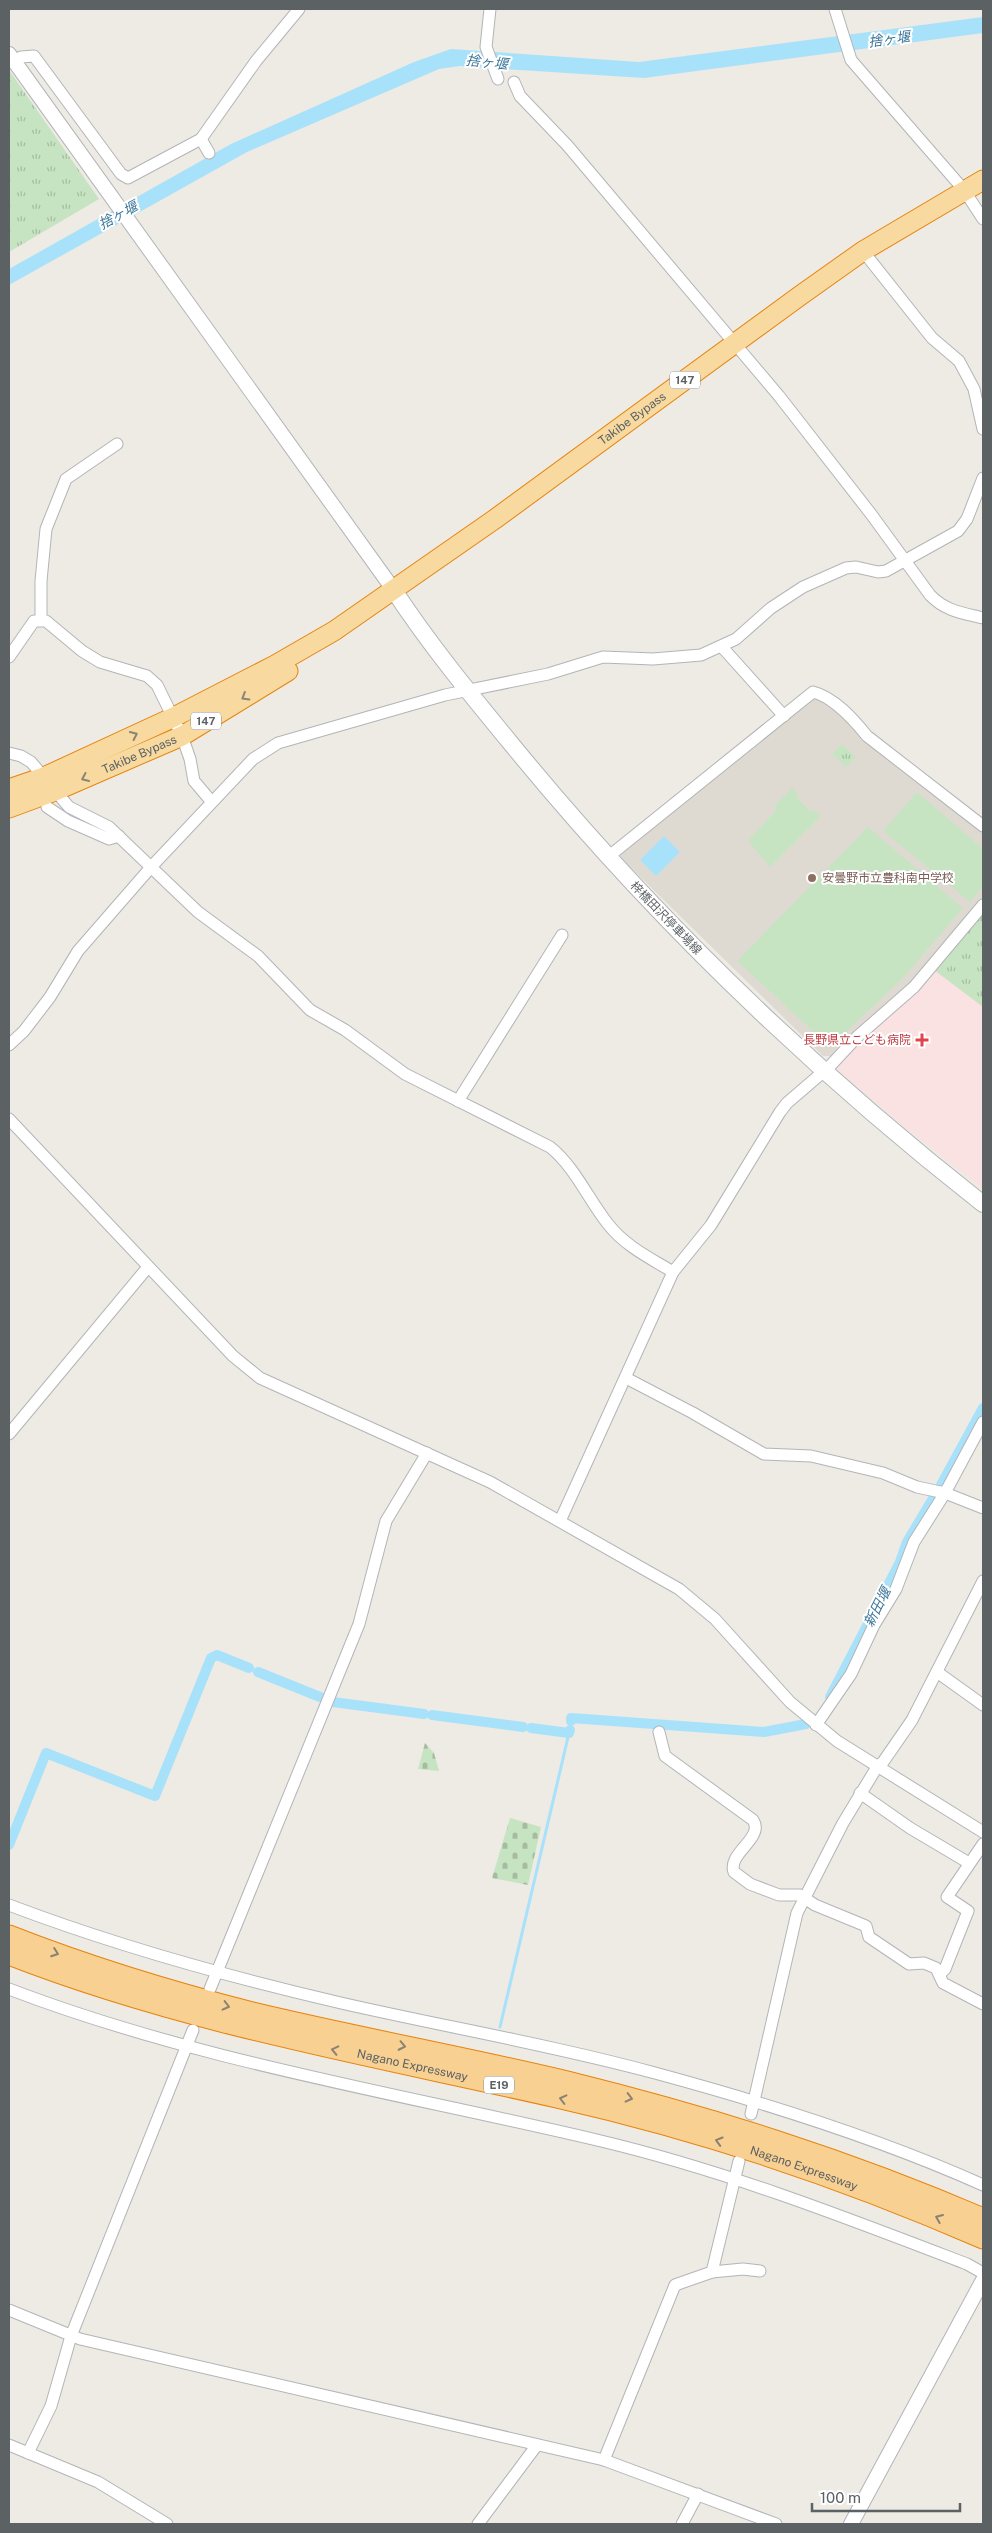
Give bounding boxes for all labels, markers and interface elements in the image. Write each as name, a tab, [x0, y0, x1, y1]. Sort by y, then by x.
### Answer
water label: 捨ヶ堰	[867, 28, 914, 50]
water label: 捨ヶ堰	[465, 52, 512, 72]
water label: 捨ヶ堰	[96, 196, 143, 232]
road number: 147	[670, 372, 700, 388]
street label: Takibe Bypass	[596, 389, 669, 448]
one-way arrow	[241, 690, 250, 700]
road number: 147	[191, 712, 221, 729]
one-way arrow	[129, 731, 138, 742]
street label: Takibe Bypass	[100, 732, 179, 777]
one-way arrow	[81, 772, 90, 783]
place label: 安曇野市立豊科南中学校	[822, 871, 954, 885]
marker: 安曇野市立豊科南中学校	[806, 872, 818, 884]
street label: 梓橋田沢停車場線	[628, 879, 704, 957]
place label: 長野県立こども病院	[803, 1033, 911, 1047]
marker: 長野県立こども病院	[915, 1033, 929, 1047]
water label: 新田堰	[860, 1582, 895, 1629]
one-way arrow	[50, 1947, 58, 1957]
one-way arrow	[222, 2000, 231, 2011]
one-way arrow	[397, 2040, 406, 2051]
one-way arrow	[331, 2045, 340, 2056]
street label: Nagano Expressway	[356, 2046, 470, 2084]
road number: E19	[484, 2076, 514, 2094]
one-way arrow	[624, 2092, 633, 2103]
one-way arrow	[558, 2094, 567, 2105]
one-way arrow	[716, 2136, 724, 2146]
street label: Nagano Expressway	[748, 2143, 860, 2194]
one-way arrow	[935, 2214, 943, 2224]
scale bar	[812, 2480, 960, 2512]
text: 100 m	[820, 2489, 861, 2506]

